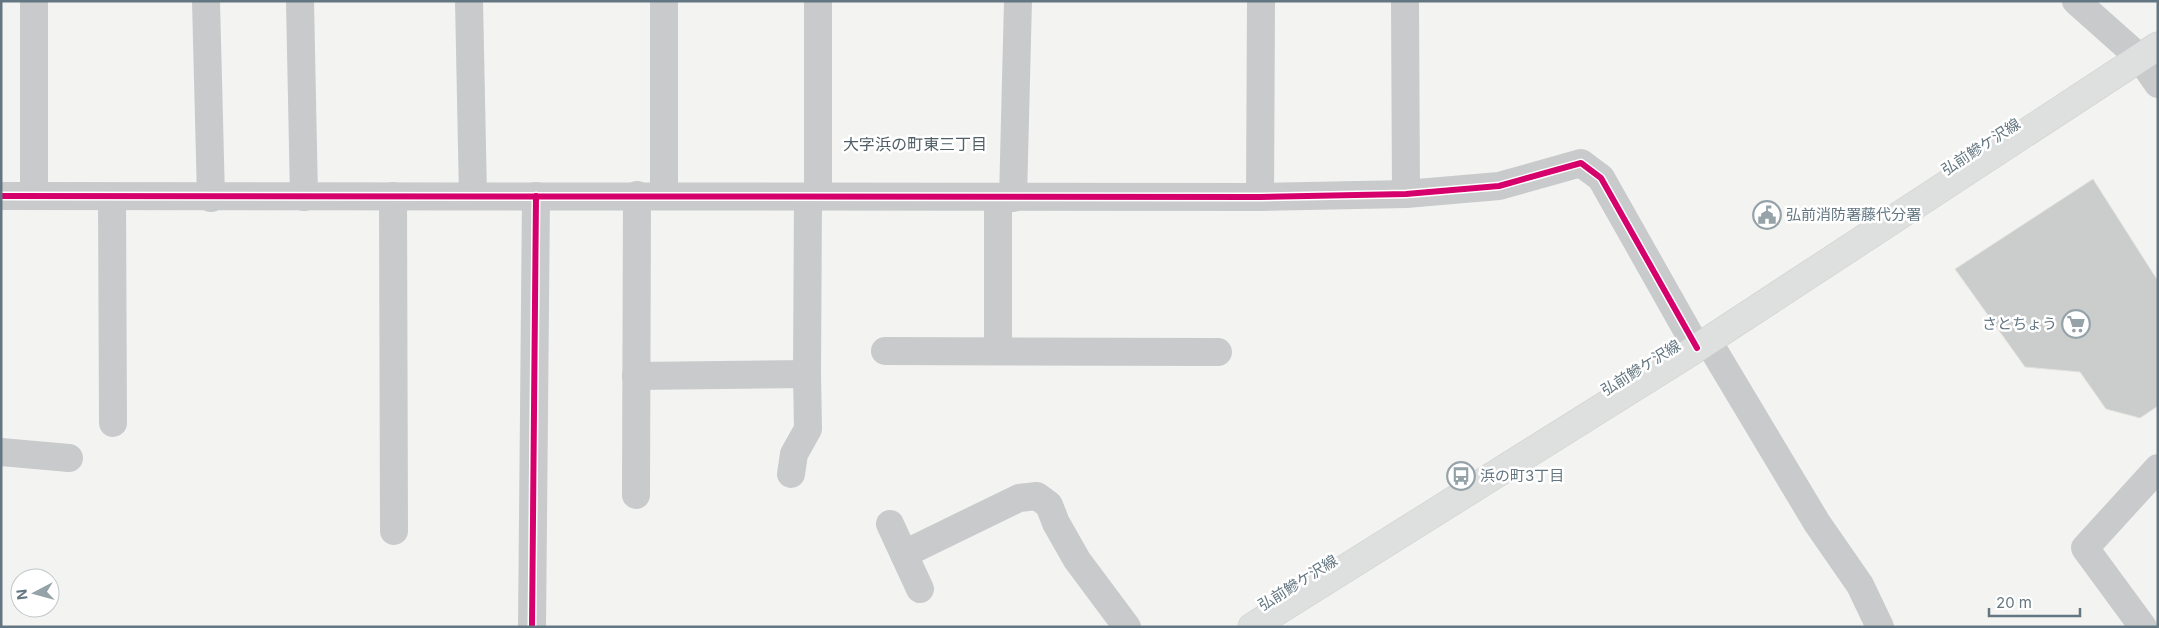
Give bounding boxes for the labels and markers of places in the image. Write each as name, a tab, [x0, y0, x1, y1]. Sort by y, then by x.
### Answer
public building icon: 弘前消防署藤代分署	[1752, 200, 1782, 230]
place label: 弘前消防署藤代分署	[1786, 205, 1921, 224]
supermarket icon: さとちょう	[2061, 309, 2091, 339]
place label: さとちょう	[1982, 314, 2057, 333]
bus stop icon: 浜の町3丁目	[1446, 461, 1476, 491]
place label: 浜の町3丁目	[1480, 466, 1564, 485]

